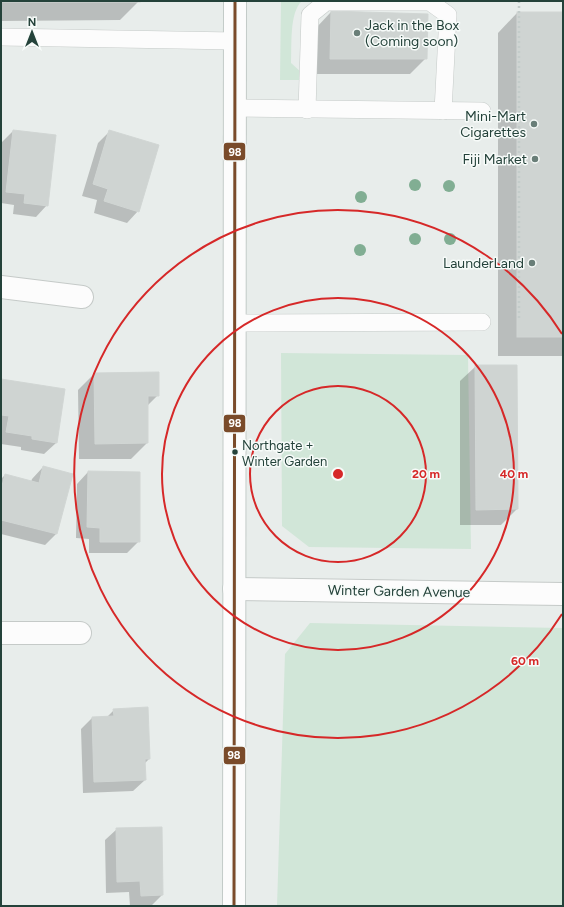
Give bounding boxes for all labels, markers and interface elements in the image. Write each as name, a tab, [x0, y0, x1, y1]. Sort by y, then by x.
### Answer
north arrow	[12, 12, 52, 52]
text: N	[28, 16, 36, 29]
place label: Jack in the Box (Coming soon)	[365, 17, 459, 50]
marker: Jack in the Box (Coming soon)	[352, 28, 362, 38]
place label: Mini-Mart Cigarettes	[460, 108, 526, 141]
marker: Mini-Mart Cigarettes	[529, 119, 539, 129]
line badge: 98	[223, 142, 246, 161]
text: 98	[228, 146, 242, 159]
place label: Fiji Market	[462, 151, 527, 168]
marker: Fiji Market	[530, 154, 540, 164]
place label: LaunderLand	[443, 255, 524, 272]
marker: LaunderLand	[527, 258, 537, 268]
line badge: 98	[223, 414, 246, 433]
text: 98	[228, 417, 242, 430]
place label: Northgate + Winter Garden	[242, 438, 327, 469]
marker: Northgate + Winter Garden	[230, 447, 240, 457]
centre of rings	[331, 467, 345, 481]
text: 20 m	[412, 467, 440, 481]
text: 40 m	[500, 467, 528, 481]
street label: Winter Garden Avenue	[328, 582, 471, 601]
text: 60 m	[511, 654, 539, 668]
line badge: 98	[223, 746, 246, 765]
text: 98	[227, 749, 241, 762]

